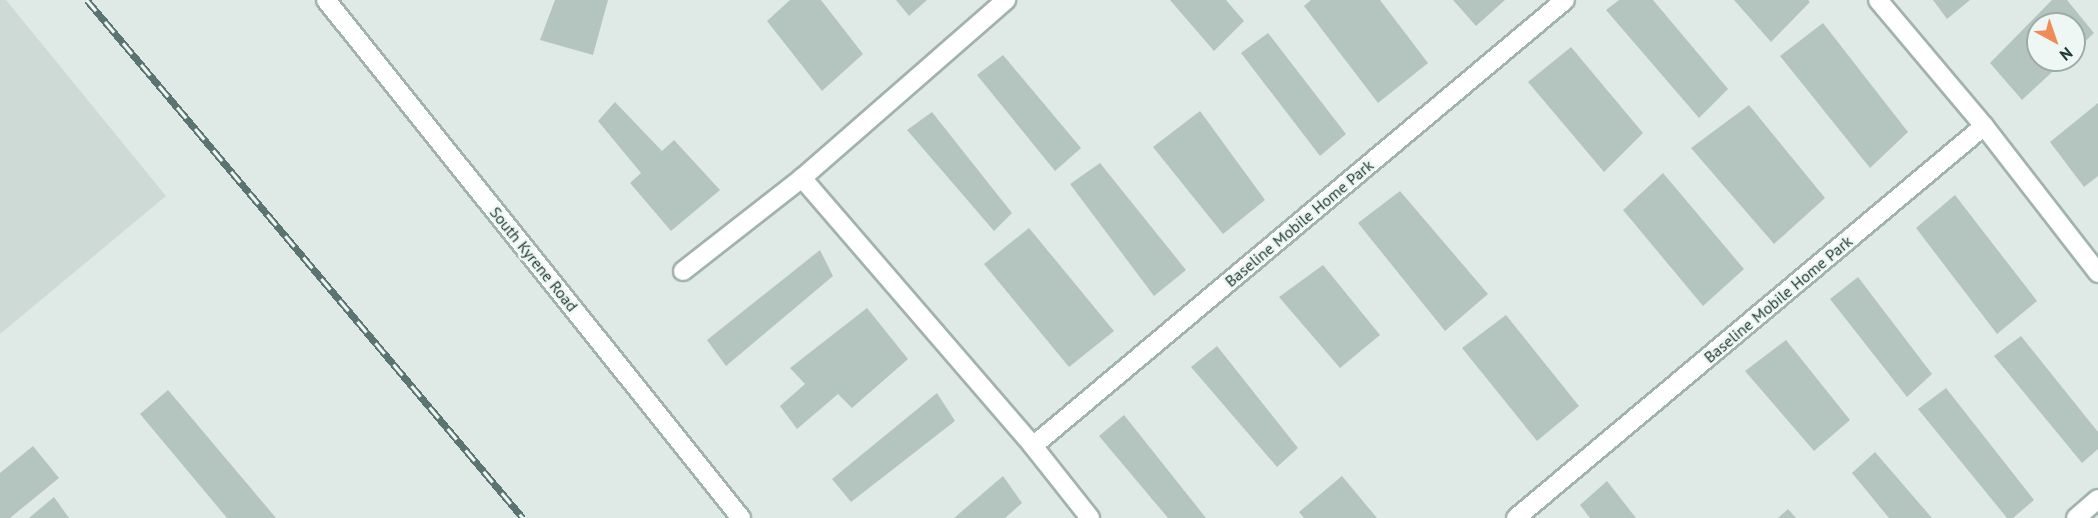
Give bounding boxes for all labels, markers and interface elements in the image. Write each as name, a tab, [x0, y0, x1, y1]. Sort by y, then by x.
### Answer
north arrow	[2026, 12, 2086, 72]
text: N	[2056, 43, 2077, 65]
street label: Baseline Mobile Home Park	[1221, 155, 1377, 291]
street label: South Kyrene Road	[486, 203, 582, 315]
street label: Baseline Mobile Home Park	[1700, 231, 1856, 367]

